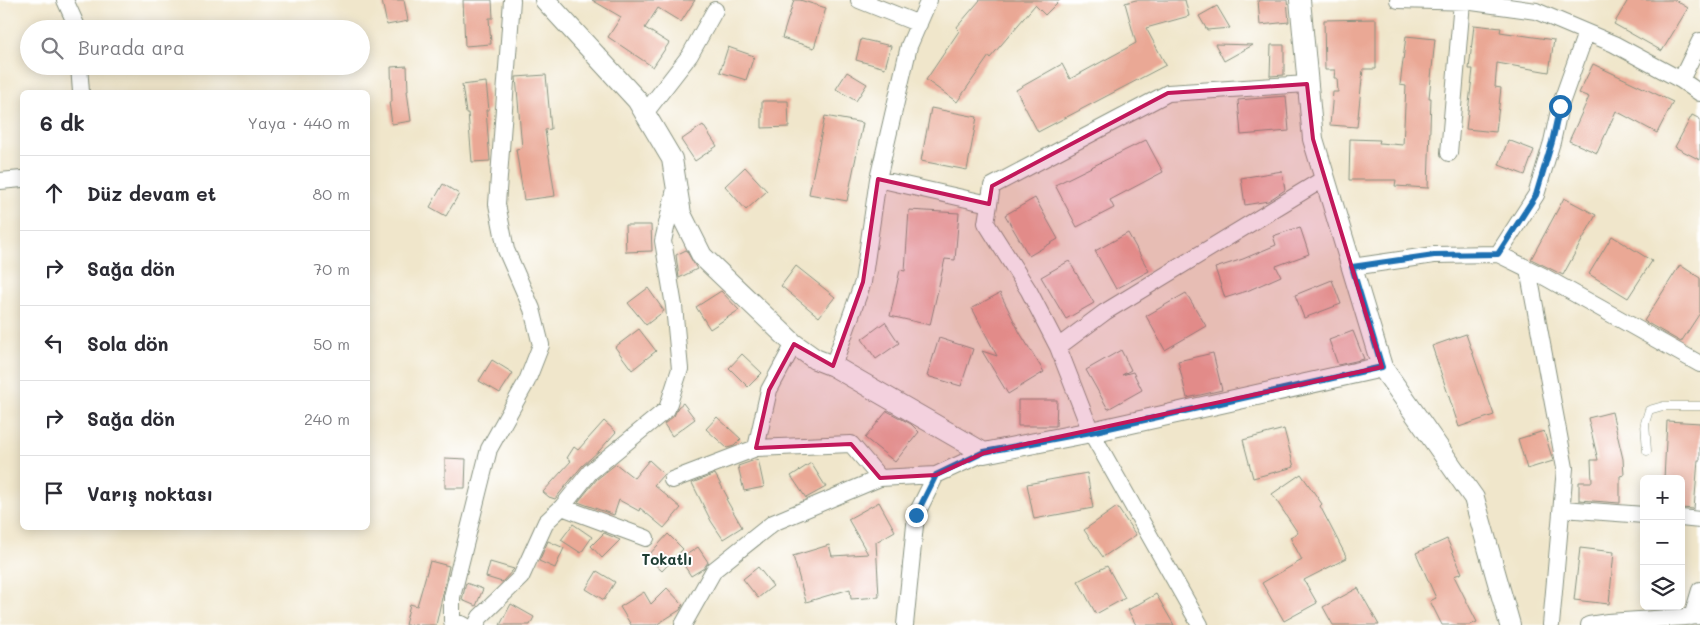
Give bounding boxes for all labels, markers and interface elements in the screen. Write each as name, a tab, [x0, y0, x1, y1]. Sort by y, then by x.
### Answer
search box	[20, 20, 370, 75]
icon: search	[38, 34, 66, 62]
text: Burada ara	[78, 35, 185, 60]
route start	[1549, 95, 1572, 118]
text: 6 dk	[40, 109, 85, 136]
text: Yaya · 440 m	[247, 112, 350, 133]
icon: ahead	[40, 179, 68, 207]
text: Düz devam et	[87, 181, 216, 206]
text: 80 m	[313, 183, 350, 204]
icon: right	[40, 254, 68, 282]
text: Sağa dön	[87, 256, 175, 281]
text: 70 m	[313, 258, 350, 279]
icon: left	[40, 329, 68, 357]
text: Sola dön	[87, 331, 169, 356]
text: 50 m	[313, 333, 350, 354]
icon: right	[40, 404, 68, 432]
text: Sağa dön	[87, 406, 175, 431]
text: 240 m	[304, 408, 350, 429]
map controls	[1640, 475, 1685, 610]
button: +	[1640, 475, 1685, 520]
icon: arrive	[40, 479, 68, 507]
text: Varış noktası	[87, 481, 213, 506]
route end	[905, 504, 928, 527]
button: −	[1640, 520, 1685, 565]
district label: Tokatlı	[641, 549, 693, 569]
button: layers	[1640, 565, 1685, 610]

